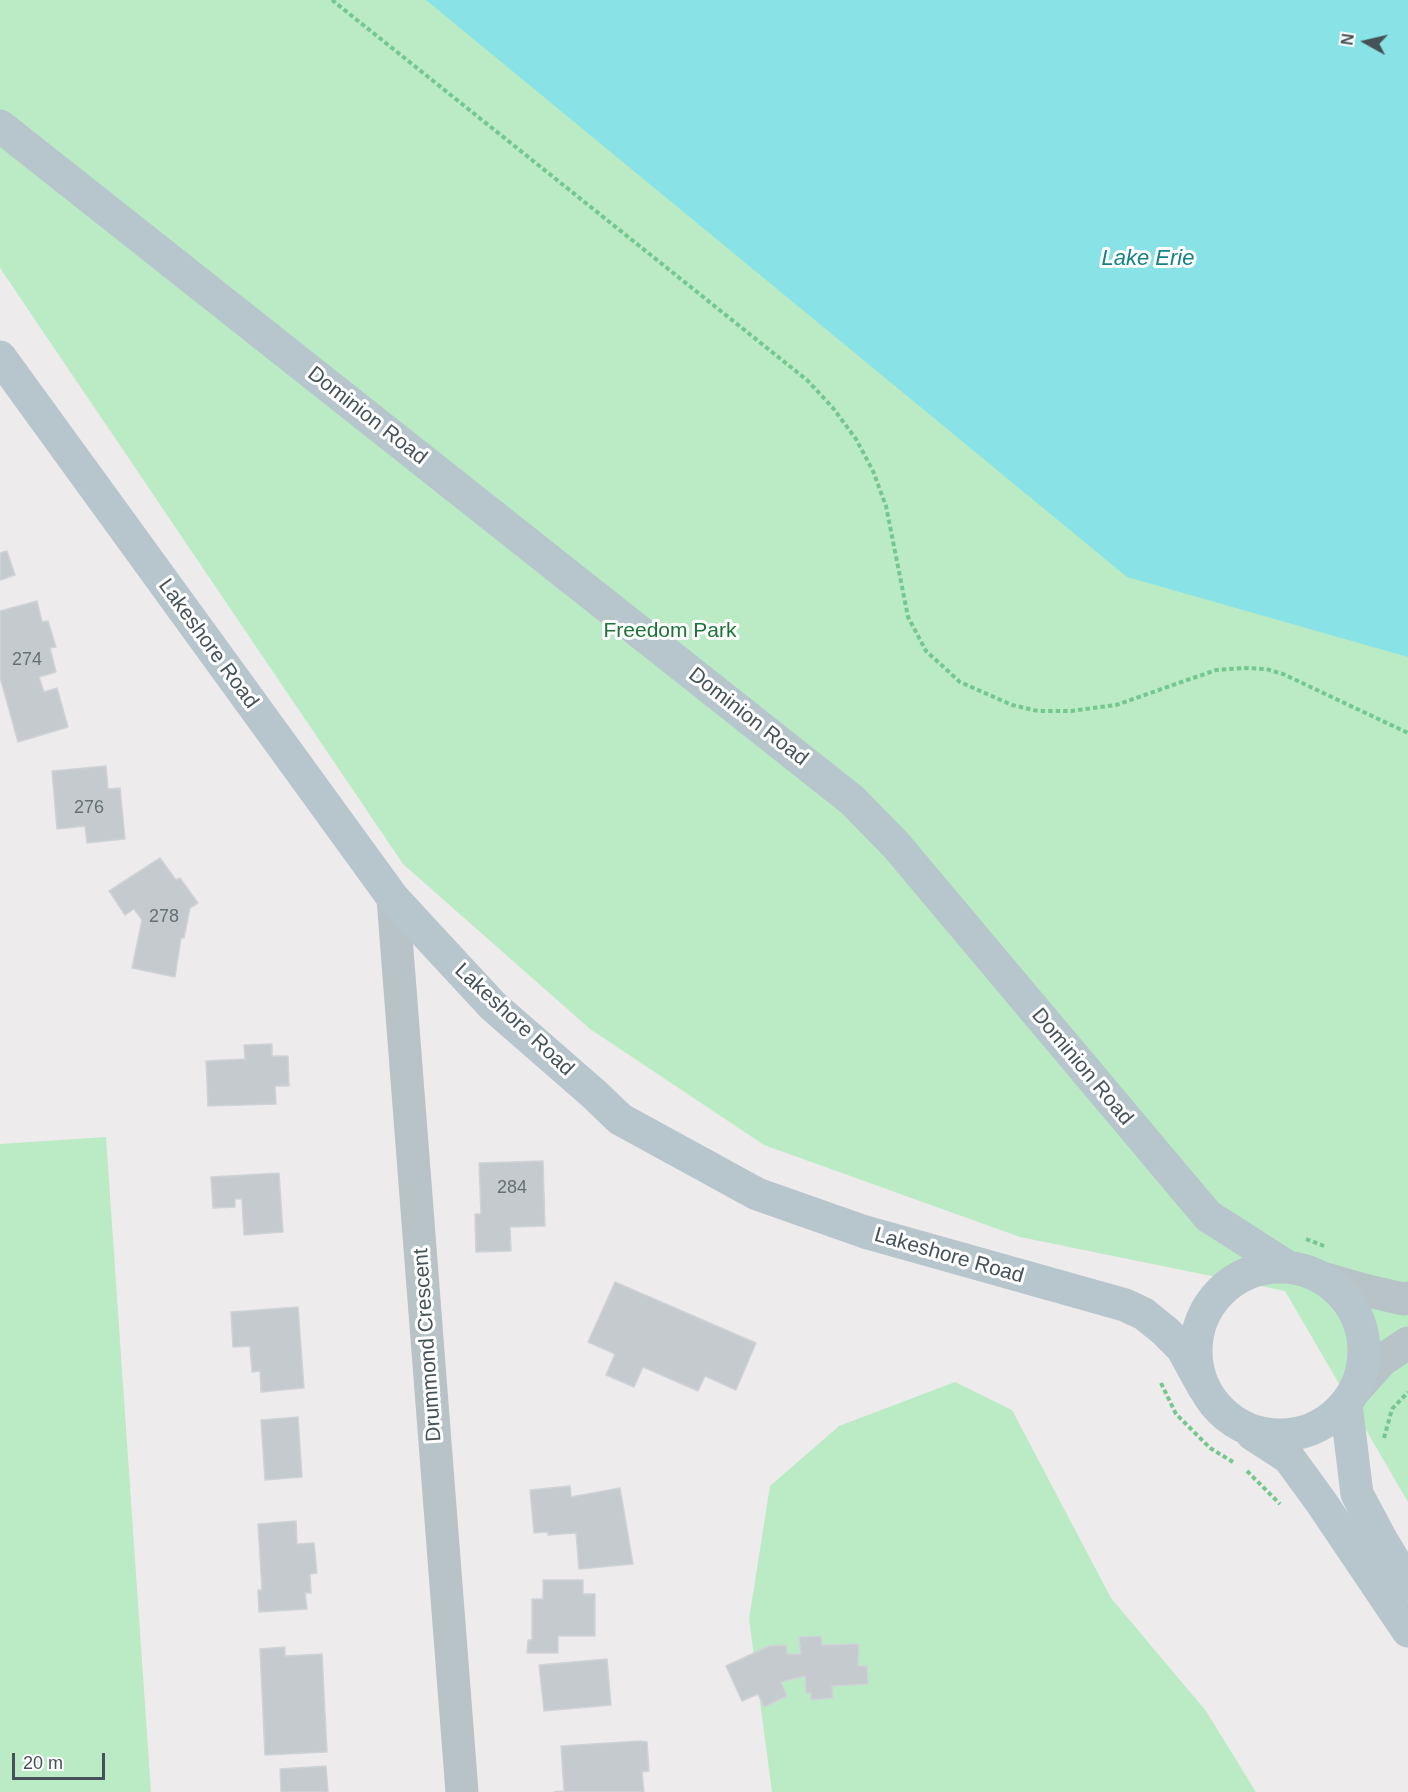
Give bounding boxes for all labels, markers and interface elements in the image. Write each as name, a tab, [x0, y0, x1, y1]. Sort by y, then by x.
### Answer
north arrow	[1336, 12, 1396, 72]
text: N	[1338, 33, 1357, 46]
water label: Lake Erie	[1102, 246, 1194, 272]
street label: Dominion Road	[302, 362, 432, 470]
street label: Lakeshore Road	[153, 574, 263, 714]
park label: Freedom Park	[603, 618, 737, 644]
house number: 274	[12, 649, 42, 671]
street label: Dominion Road	[683, 663, 813, 771]
house number: 276	[74, 797, 104, 819]
house number: 278	[149, 906, 179, 928]
street label: Lakeshore Road	[449, 958, 579, 1082]
street label: Dominion Road	[1026, 1003, 1138, 1131]
house number: 284	[497, 1177, 527, 1199]
street label: Lakeshore Road	[871, 1223, 1027, 1289]
street label: Drummond Crescent	[409, 1247, 447, 1443]
scale bar	[15, 1741, 108, 1779]
text: 20 m	[23, 1753, 63, 1773]

